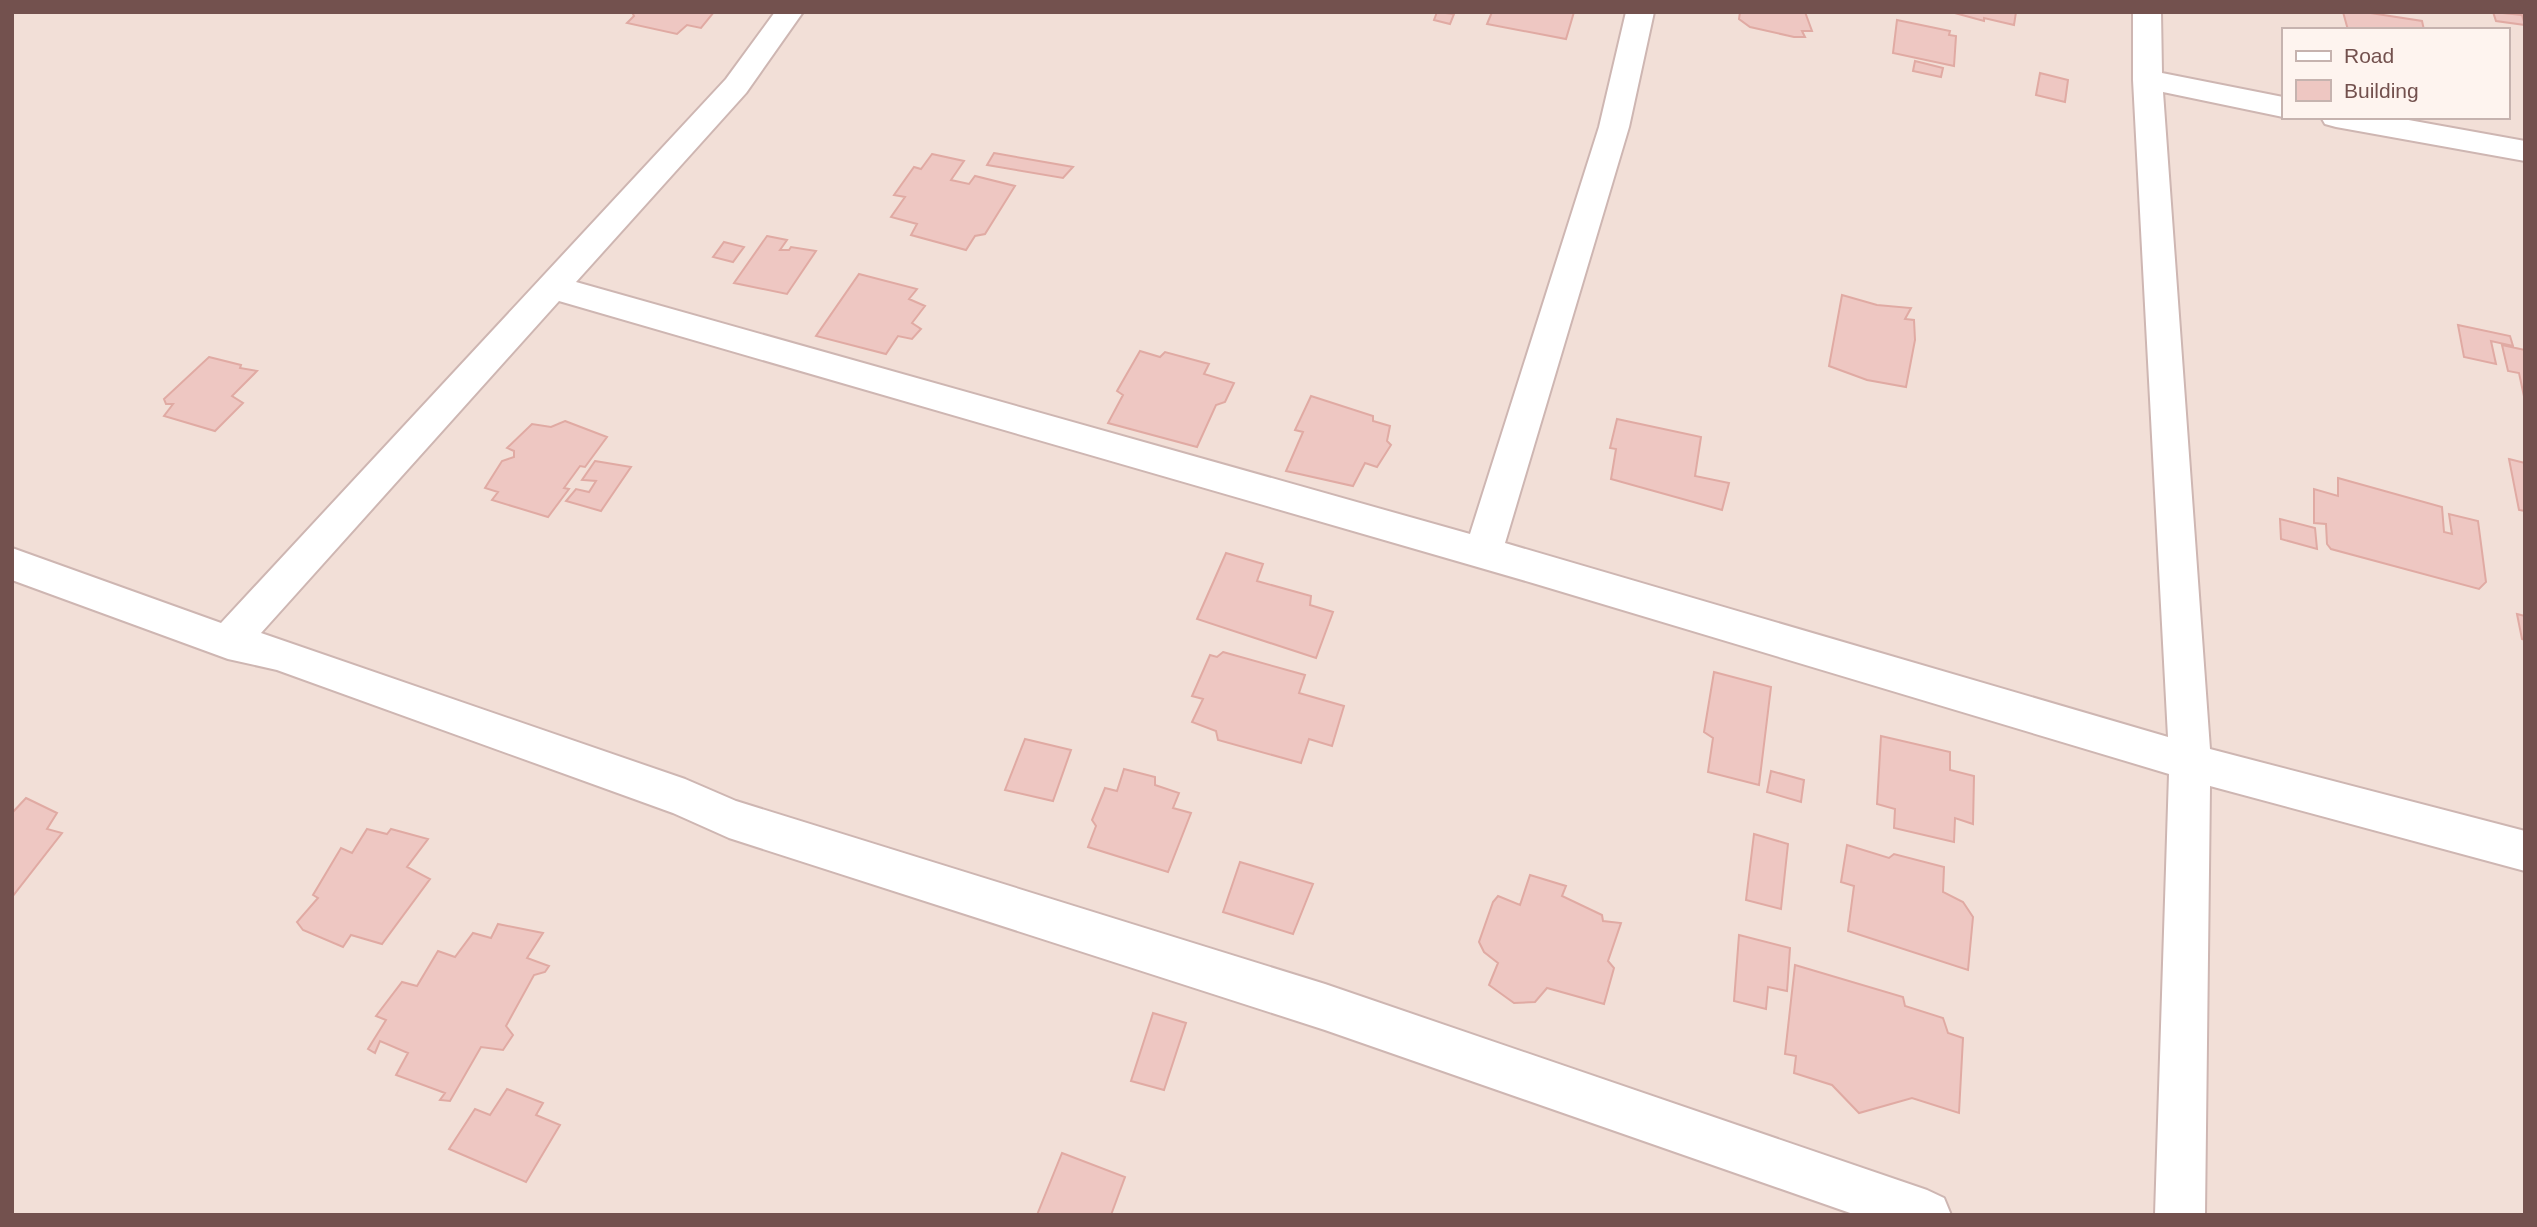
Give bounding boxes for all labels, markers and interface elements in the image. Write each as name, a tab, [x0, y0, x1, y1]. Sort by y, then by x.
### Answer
legend	[2282, 28, 2509, 119]
text: Road	[2344, 44, 2394, 67]
text: Building	[2344, 79, 2419, 102]

